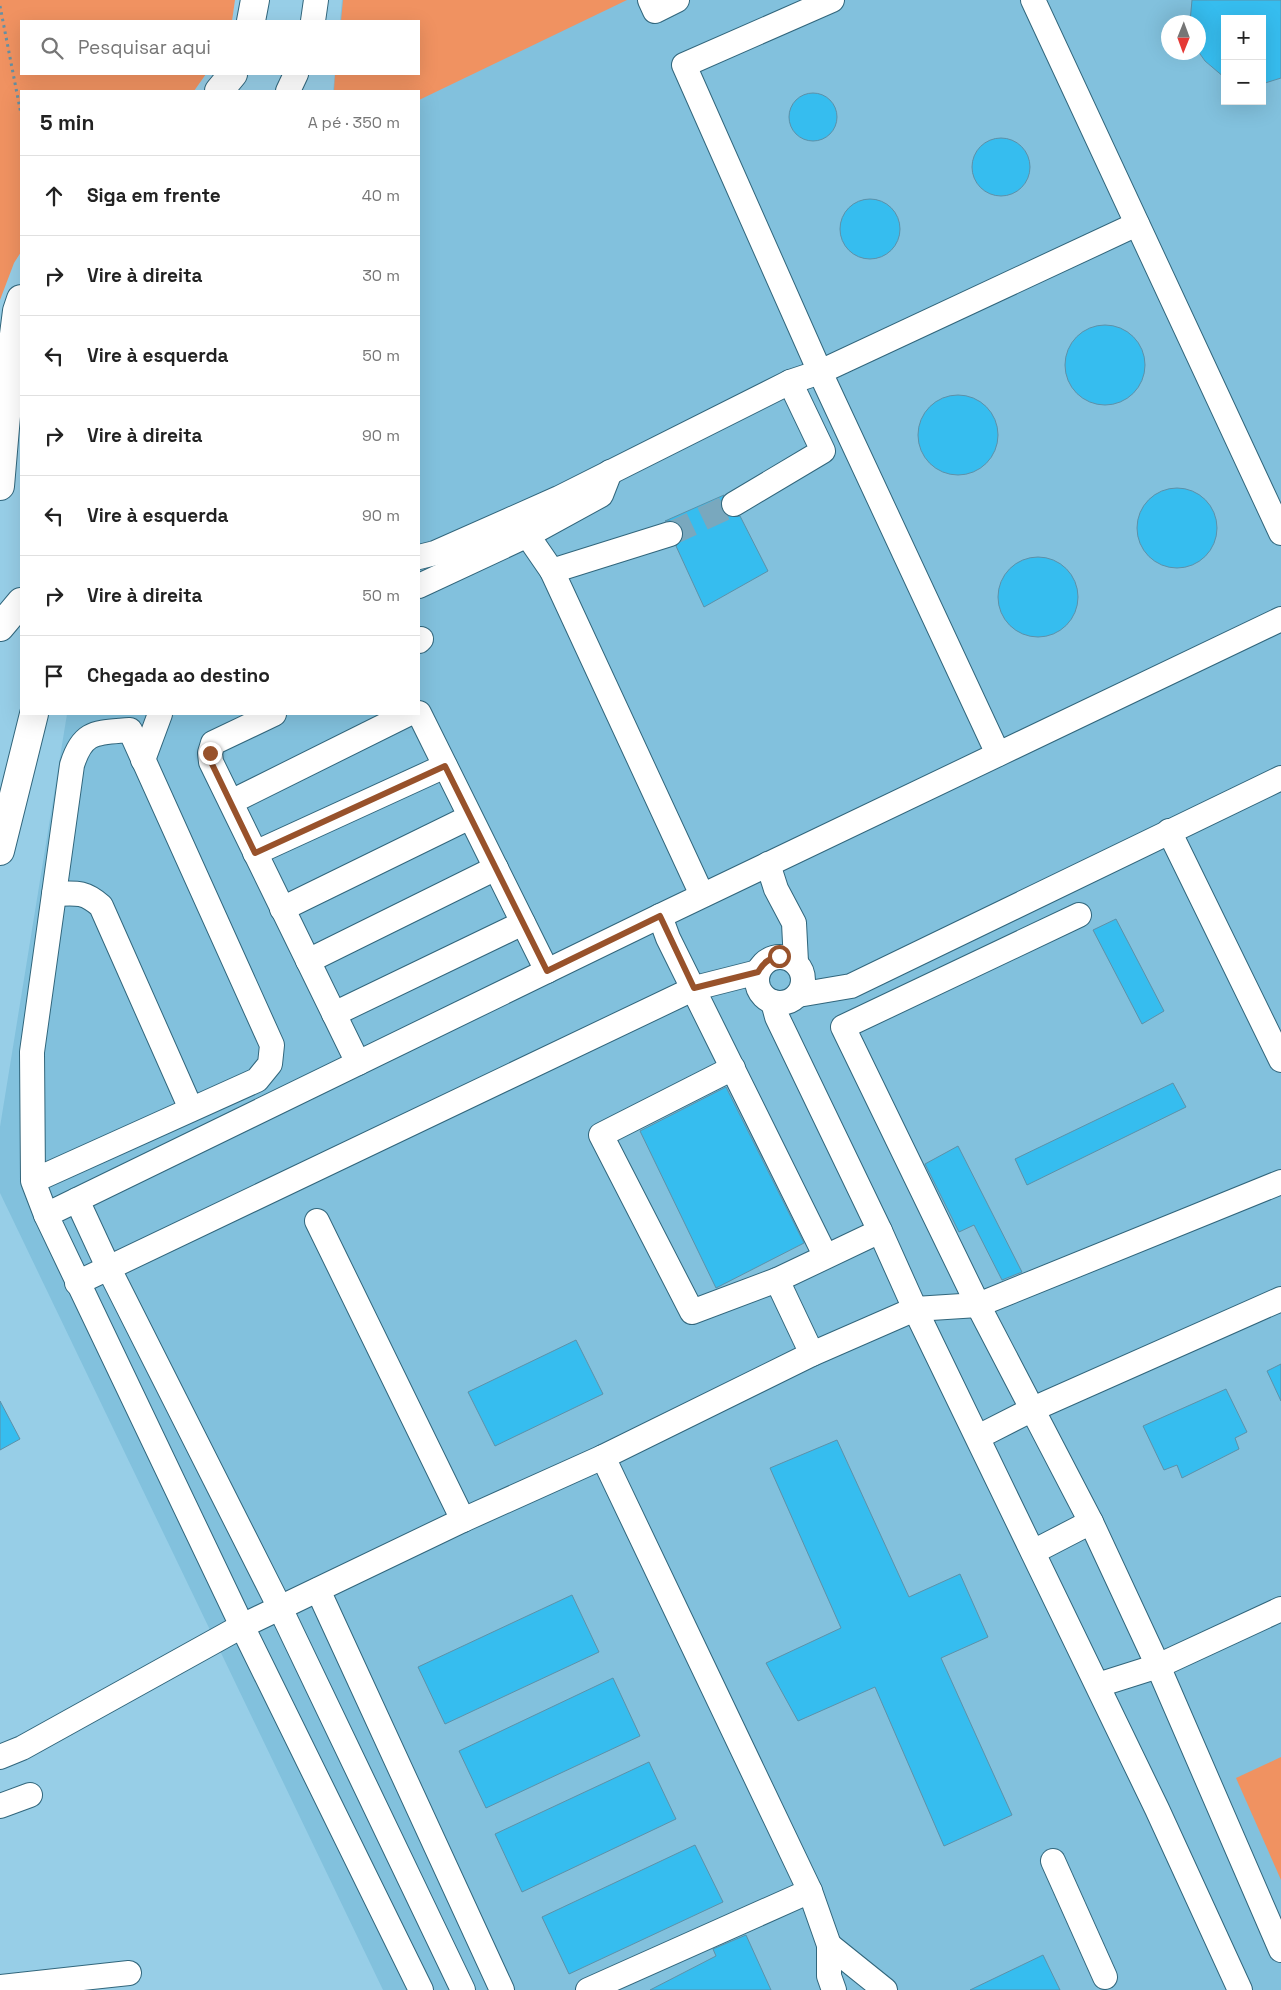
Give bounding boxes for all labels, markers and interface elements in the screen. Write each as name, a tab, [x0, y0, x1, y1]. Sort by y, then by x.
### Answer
north arrow	[1161, 15, 1206, 60]
map controls	[1221, 15, 1266, 105]
button: +	[1221, 15, 1266, 60]
search box	[20, 20, 420, 75]
icon: search	[38, 34, 66, 62]
text: Pesquisar aqui	[78, 35, 211, 60]
button: −	[1221, 60, 1266, 105]
text: 5 min	[40, 109, 94, 136]
text: A pé · 350 m	[308, 112, 400, 133]
icon: ahead	[40, 182, 68, 210]
text: Siga em frente	[87, 183, 221, 208]
text: 40 m	[362, 185, 400, 206]
icon: right	[40, 262, 68, 290]
text: Vire à direita	[87, 263, 203, 288]
text: 30 m	[362, 265, 400, 286]
icon: left	[40, 342, 68, 370]
text: Vire à esquerda	[87, 343, 229, 368]
text: 50 m	[362, 345, 400, 366]
icon: right	[40, 422, 68, 450]
text: Vire à direita	[87, 423, 203, 448]
text: 90 m	[362, 425, 400, 446]
icon: left	[40, 502, 68, 530]
text: Vire à esquerda	[87, 503, 229, 528]
text: 90 m	[362, 505, 400, 526]
icon: right	[40, 582, 68, 610]
text: Vire à direita	[87, 583, 203, 608]
text: 50 m	[362, 585, 400, 606]
icon: arrive	[40, 662, 68, 690]
text: Chegada ao destino	[87, 663, 270, 688]
route end	[199, 742, 222, 765]
route start	[768, 945, 791, 968]

